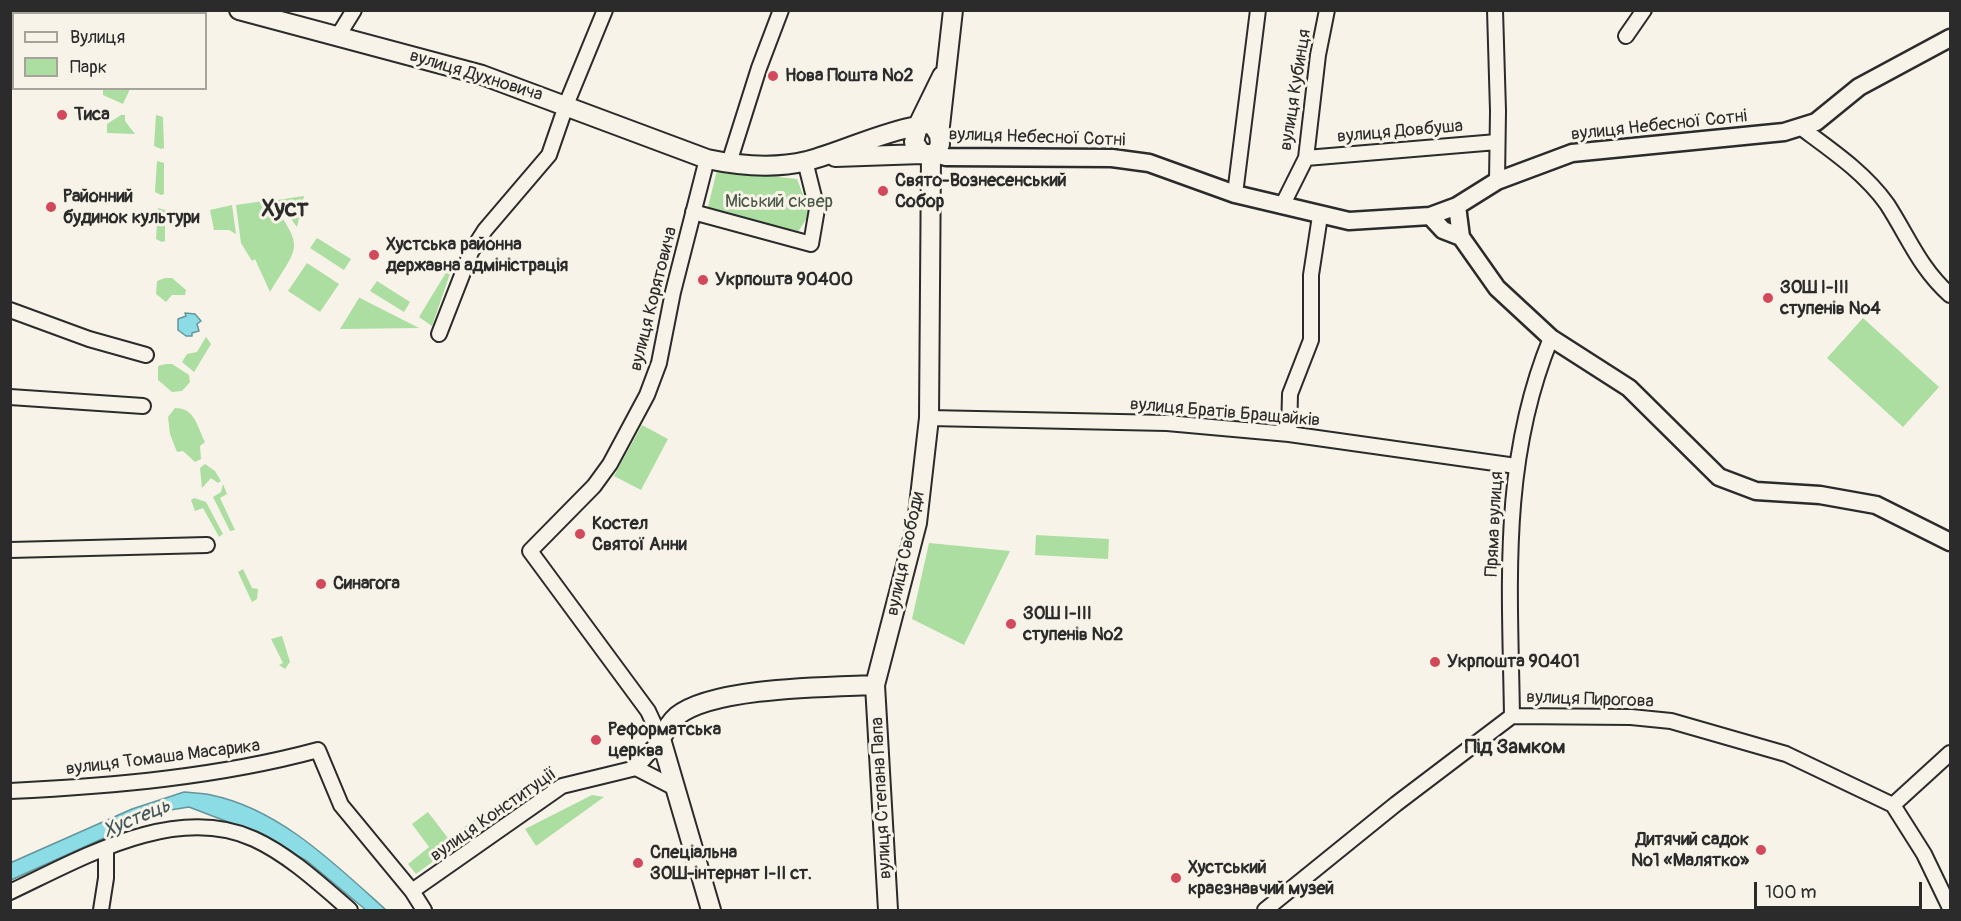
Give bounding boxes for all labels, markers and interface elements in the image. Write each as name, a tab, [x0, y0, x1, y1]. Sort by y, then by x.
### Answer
legend	[12, 12, 207, 90]
text: Вулиця	[70, 26, 125, 49]
street label: вулиця Кубинця	[1276, 28, 1316, 152]
street label: вулиця Духновича	[407, 45, 545, 107]
text: Парк	[70, 56, 107, 79]
place label: Нова Пошта №2	[785, 65, 914, 87]
marker: Нова Пошта №2	[766, 69, 780, 83]
place label: Тиса	[74, 104, 110, 126]
street label: вулиця Небесної Сотні	[1570, 106, 1748, 146]
marker: Тиса	[55, 108, 69, 122]
street label: вулиця Довбуша	[1336, 116, 1464, 148]
street label: вулиця Небесної Сотні	[948, 124, 1126, 152]
place label: Свято-Вознесенський Собор	[895, 170, 1067, 213]
marker: Свято-Вознесенський Собор	[876, 184, 890, 198]
place label: Районний будинок культури	[63, 186, 200, 228]
park label: Міський сквер	[725, 191, 833, 213]
district label: Хуст	[262, 196, 308, 224]
marker: Районний будинок культури	[44, 200, 58, 214]
street label: вулиця Корятовича	[626, 225, 682, 373]
place label: Хустська районна державна адміністрація	[386, 234, 568, 276]
marker: Хустська районна державна адміністрація	[367, 248, 381, 262]
place label: Укрпошта 90400	[715, 269, 853, 291]
marker: Укрпошта 90400	[696, 273, 710, 287]
place label: ЗОШ І-ІІІ ступенів №4	[1780, 277, 1881, 320]
marker: ЗОШ І-ІІІ ступенів №4	[1761, 291, 1775, 305]
street label: вулиця Братів Бращайків	[1129, 394, 1321, 432]
street label: Пряма вулиця	[1481, 471, 1509, 577]
street label: вулиця Свободи	[882, 490, 930, 618]
place label: Костел Святої Анни	[592, 513, 687, 556]
marker: Костел Святої Анни	[573, 527, 587, 541]
place label: Синагога	[333, 573, 400, 595]
marker: Синагога	[314, 577, 328, 591]
place label: ЗОШ І-ІІІ ступенів №2	[1023, 603, 1123, 646]
marker: ЗОШ І-ІІІ ступенів №2	[1004, 617, 1018, 631]
place label: Укрпошта 90401	[1447, 651, 1580, 673]
marker: Укрпошта 90401	[1428, 655, 1442, 669]
street label: вулиця Пирогова	[1526, 687, 1654, 713]
street label: вулиця Степана Папа	[867, 716, 897, 880]
place label: Реформатська церква	[608, 719, 721, 762]
marker: Реформатська церква	[589, 733, 603, 747]
street label: вулиця Томаша Масарика	[65, 735, 261, 781]
district label: Під Замком	[1465, 736, 1565, 760]
street label: вулиця Конституції	[426, 763, 562, 867]
water label: Хустець	[100, 794, 174, 844]
place label: Дитячий садок №1 «Малятко»	[1631, 829, 1749, 872]
place label: Спеціальна ЗОШ-інтернат І-ІІ ст.	[650, 842, 812, 884]
marker: Дитячий садок №1 «Малятко»	[1754, 843, 1768, 857]
marker: Спеціальна ЗОШ-інтернат І-ІІ ст.	[631, 856, 645, 870]
place label: Хустський краєзнавчий музей	[1188, 857, 1334, 900]
scale bar	[1757, 870, 1925, 908]
marker: Хустський краєзнавчий музей	[1169, 871, 1183, 885]
text: 100 m	[1765, 881, 1817, 904]

